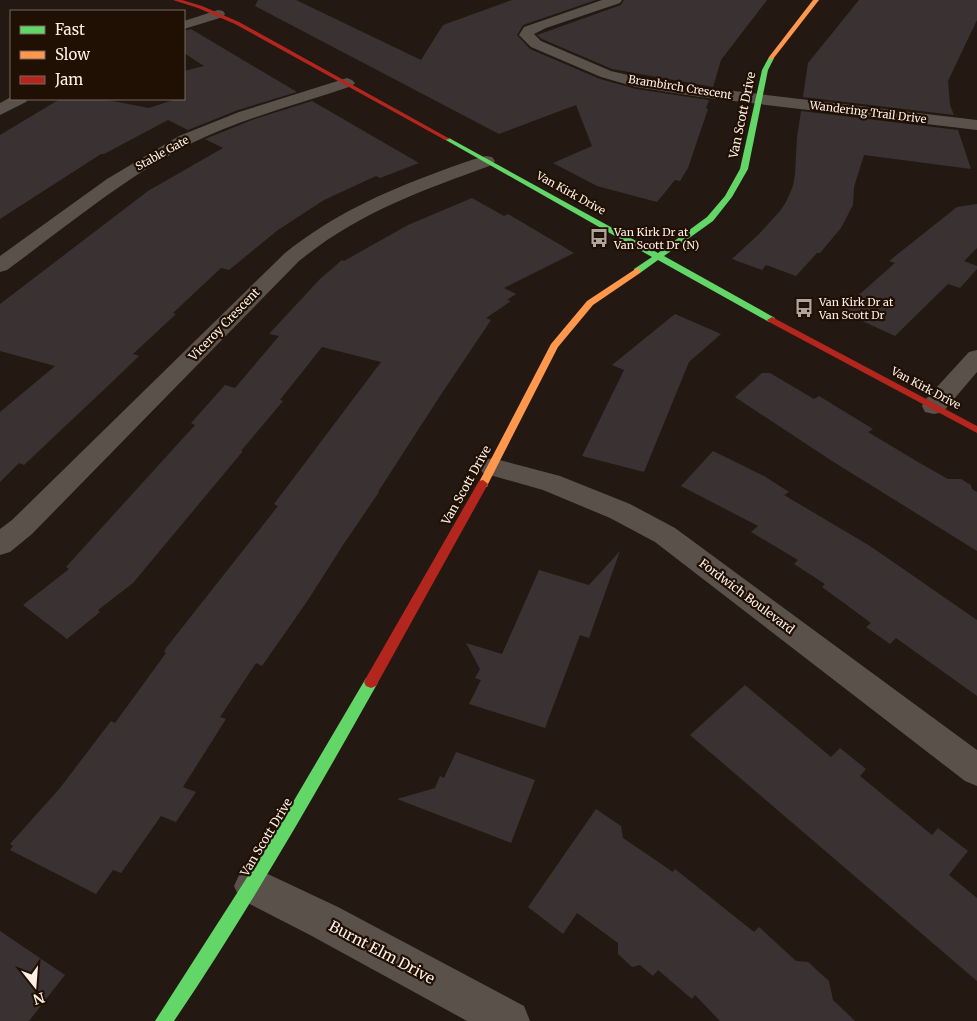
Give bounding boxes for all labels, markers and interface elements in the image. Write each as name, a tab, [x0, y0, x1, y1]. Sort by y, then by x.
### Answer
legend	[10, 10, 185, 100]
text: Fast	[55, 20, 85, 39]
text: Slow	[55, 45, 90, 64]
text: Jam	[54, 70, 83, 89]
street label: Van Scott Drive	[725, 70, 759, 161]
street label: Brambirch Crescent	[627, 72, 733, 102]
street label: Wandering Trail Drive	[808, 98, 927, 126]
street label: Stable Gate	[133, 133, 191, 173]
street label: Van Kirk Drive	[533, 168, 608, 218]
place label: Van Kirk Dr at Van Scott Dr (N)	[613, 225, 699, 252]
bus stop icon: Van Kirk Dr at Van Scott Dr (N)	[588, 227, 610, 249]
street label: Viceroy Crescent	[185, 284, 263, 364]
place label: Van Kirk Dr at Van Scott Dr	[818, 295, 894, 322]
bus stop icon: Van Kirk Dr at Van Scott Dr	[793, 297, 815, 319]
street label: Van Kirk Drive	[888, 363, 963, 412]
street label: Van Scott Drive	[438, 443, 494, 528]
street label: Fordwich Boulevard	[697, 555, 797, 637]
street label: Van Scott Drive	[236, 795, 295, 880]
street label: Burnt Elm Drive	[326, 916, 438, 988]
north arrow	[10, 961, 60, 1011]
text: N	[31, 988, 47, 1009]

